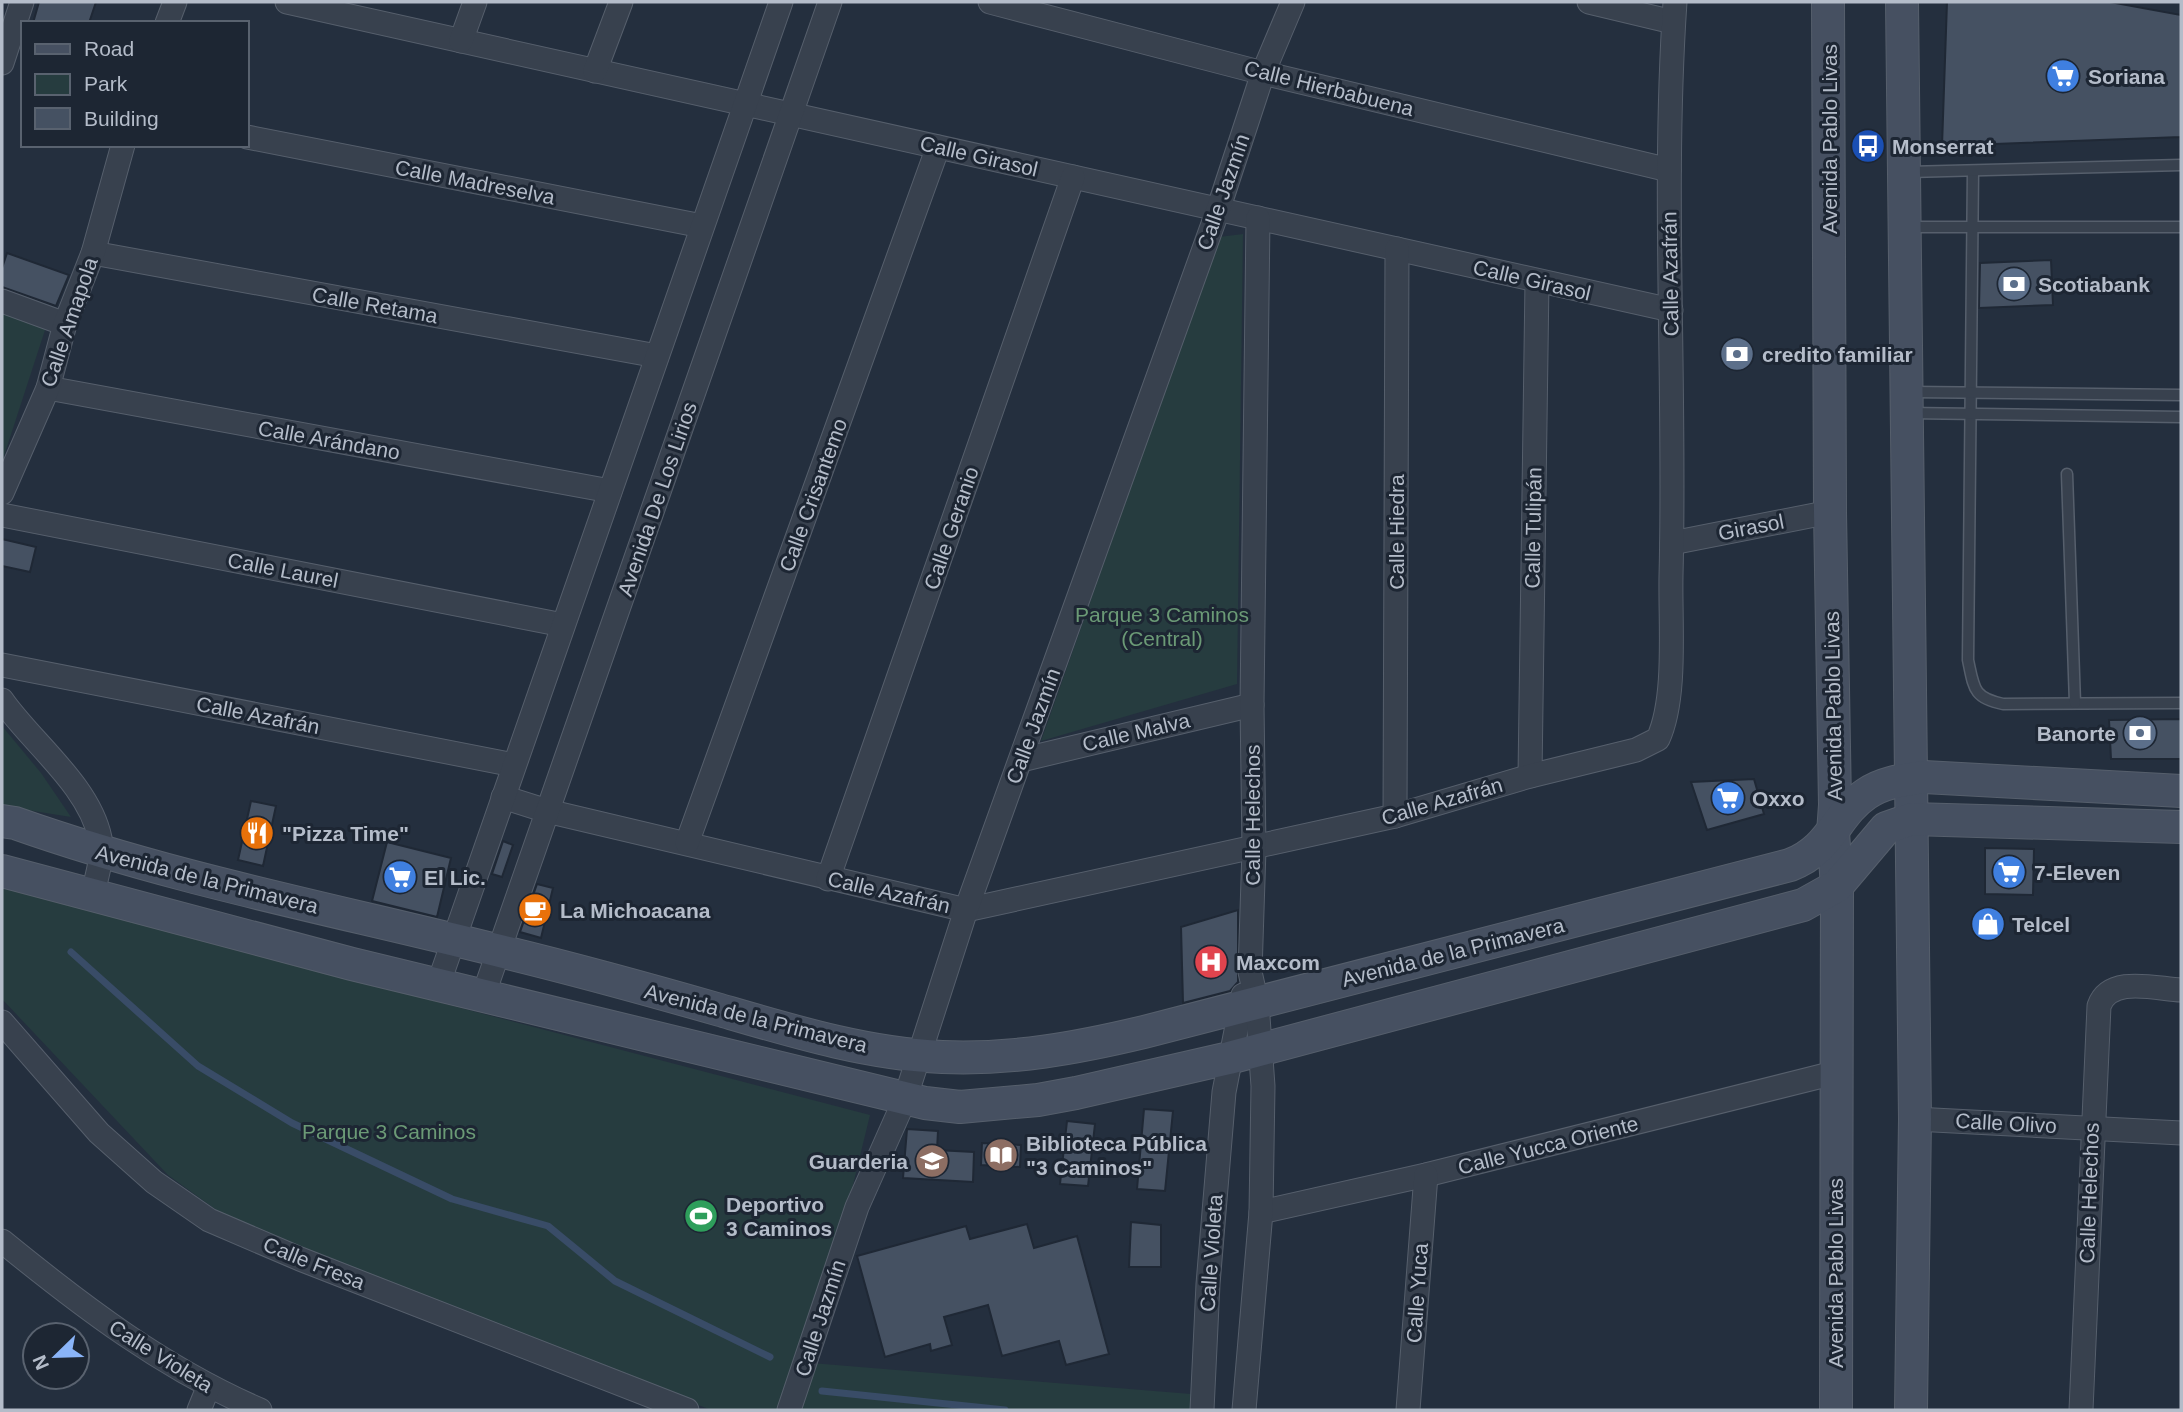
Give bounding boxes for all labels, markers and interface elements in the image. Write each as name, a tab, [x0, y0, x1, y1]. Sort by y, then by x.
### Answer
legend	[21, 21, 248, 147]
text: Road	[84, 37, 134, 60]
street label: Avenida Pablo Livas	[1818, 44, 1841, 234]
street label: Calle Hierbabuena	[1242, 56, 1416, 120]
supermarket icon: Soriana	[2044, 57, 2082, 95]
place label: Soriana	[2088, 65, 2165, 88]
text: Park	[84, 72, 128, 95]
text: Building	[84, 107, 159, 130]
bus stop icon: Monserrat	[1849, 127, 1887, 165]
street label: Calle Girasol	[918, 131, 1040, 181]
street label: Calle Jazmín	[1192, 131, 1254, 253]
place label: Monserrat	[1892, 135, 1994, 158]
street label: Calle Madreselva	[393, 155, 557, 209]
street label: Calle Azafrán	[1657, 211, 1683, 337]
street label: Calle Amapola	[36, 254, 102, 390]
street label: Calle Girasol	[1471, 255, 1593, 305]
bank icon: Scotiabank	[1995, 265, 2033, 303]
place label: Scotiabank	[2038, 273, 2150, 296]
street label: Calle Retama	[310, 283, 440, 327]
bank icon: credito familiar	[1718, 335, 1756, 373]
place label: credito familiar	[1762, 343, 1913, 366]
street label: Avenida De Los Lirios	[613, 399, 701, 599]
street label: Calle Crisantemo	[775, 415, 851, 575]
street label: Calle Arándano	[256, 416, 402, 464]
street label: Calle Geranio	[919, 464, 983, 592]
street label: Calle Tulipán	[1520, 467, 1546, 589]
street label: Calle Hiedra	[1385, 474, 1408, 590]
street label: Girasol	[1716, 509, 1786, 545]
street label: Calle Laurel	[226, 548, 340, 592]
park label: Parque 3 Caminos (Central)	[1075, 603, 1249, 650]
street label: Avenida Pablo Livas	[1820, 611, 1846, 801]
street label: Calle Jazmín	[1001, 665, 1065, 787]
street label: Calle Azafrán	[195, 692, 321, 738]
street label: Calle Malva	[1080, 708, 1192, 756]
bank icon: Banorte	[2121, 714, 2159, 752]
place label: Banorte	[2037, 722, 2116, 745]
street label: Calle Helechos	[1241, 744, 1264, 886]
street label: Calle Azafrán	[1379, 773, 1505, 829]
supermarket icon: Oxxo	[1709, 779, 1747, 817]
place label: Oxxo	[1752, 787, 1805, 810]
restaurant icon: "Pizza Time"	[238, 814, 276, 852]
place label: "Pizza Time"	[282, 822, 409, 845]
street label: Avenida de la Primavera	[93, 840, 321, 918]
supermarket icon: 7-Eleven	[1990, 853, 2028, 891]
supermarket icon: El Lic.	[381, 858, 419, 896]
place label: 7-Eleven	[2034, 861, 2120, 884]
place label: El Lic.	[424, 866, 486, 889]
street label: Calle Azafrán	[826, 867, 952, 917]
cafe icon: La Michoacana	[516, 891, 554, 929]
place label: La Michoacana	[560, 899, 711, 922]
shop icon: Telcel	[1969, 905, 2007, 943]
street label: Avenida de la Primavera	[1339, 913, 1567, 991]
place label: Telcel	[2012, 913, 2070, 936]
hospital icon: Maxcom	[1192, 943, 1230, 981]
place label: Maxcom	[1236, 951, 1320, 974]
street label: Avenida de la Primavera	[642, 979, 870, 1057]
street label: Calle Olivo	[1955, 1109, 2057, 1137]
street label: Calle Yucca Oriente	[1455, 1111, 1641, 1179]
park label: Parque 3 Caminos	[302, 1120, 476, 1143]
street label: Calle Helechos	[2075, 1122, 2103, 1264]
place label: Biblioteca Pública "3 Caminos"	[1026, 1132, 1207, 1179]
library icon: Biblioteca Pública "3 Caminos"	[982, 1136, 1020, 1174]
school or university icon: Guarderia	[913, 1142, 951, 1180]
place label: Guarderia	[809, 1150, 908, 1173]
street label: Avenida Pablo Livas	[1824, 1178, 1847, 1368]
place label: Deportivo 3 Caminos	[726, 1193, 832, 1240]
street label: Calle Violeta	[1195, 1193, 1227, 1312]
sports icon: Deportivo 3 Caminos	[682, 1197, 720, 1235]
street label: Calle Fresa	[260, 1232, 368, 1294]
street label: Calle Yuca	[1402, 1242, 1432, 1344]
street label: Calle Jazmín	[790, 1257, 850, 1379]
street label: Calle Violeta	[105, 1315, 217, 1397]
north arrow	[21, 1321, 91, 1391]
text: N	[28, 1352, 53, 1373]

